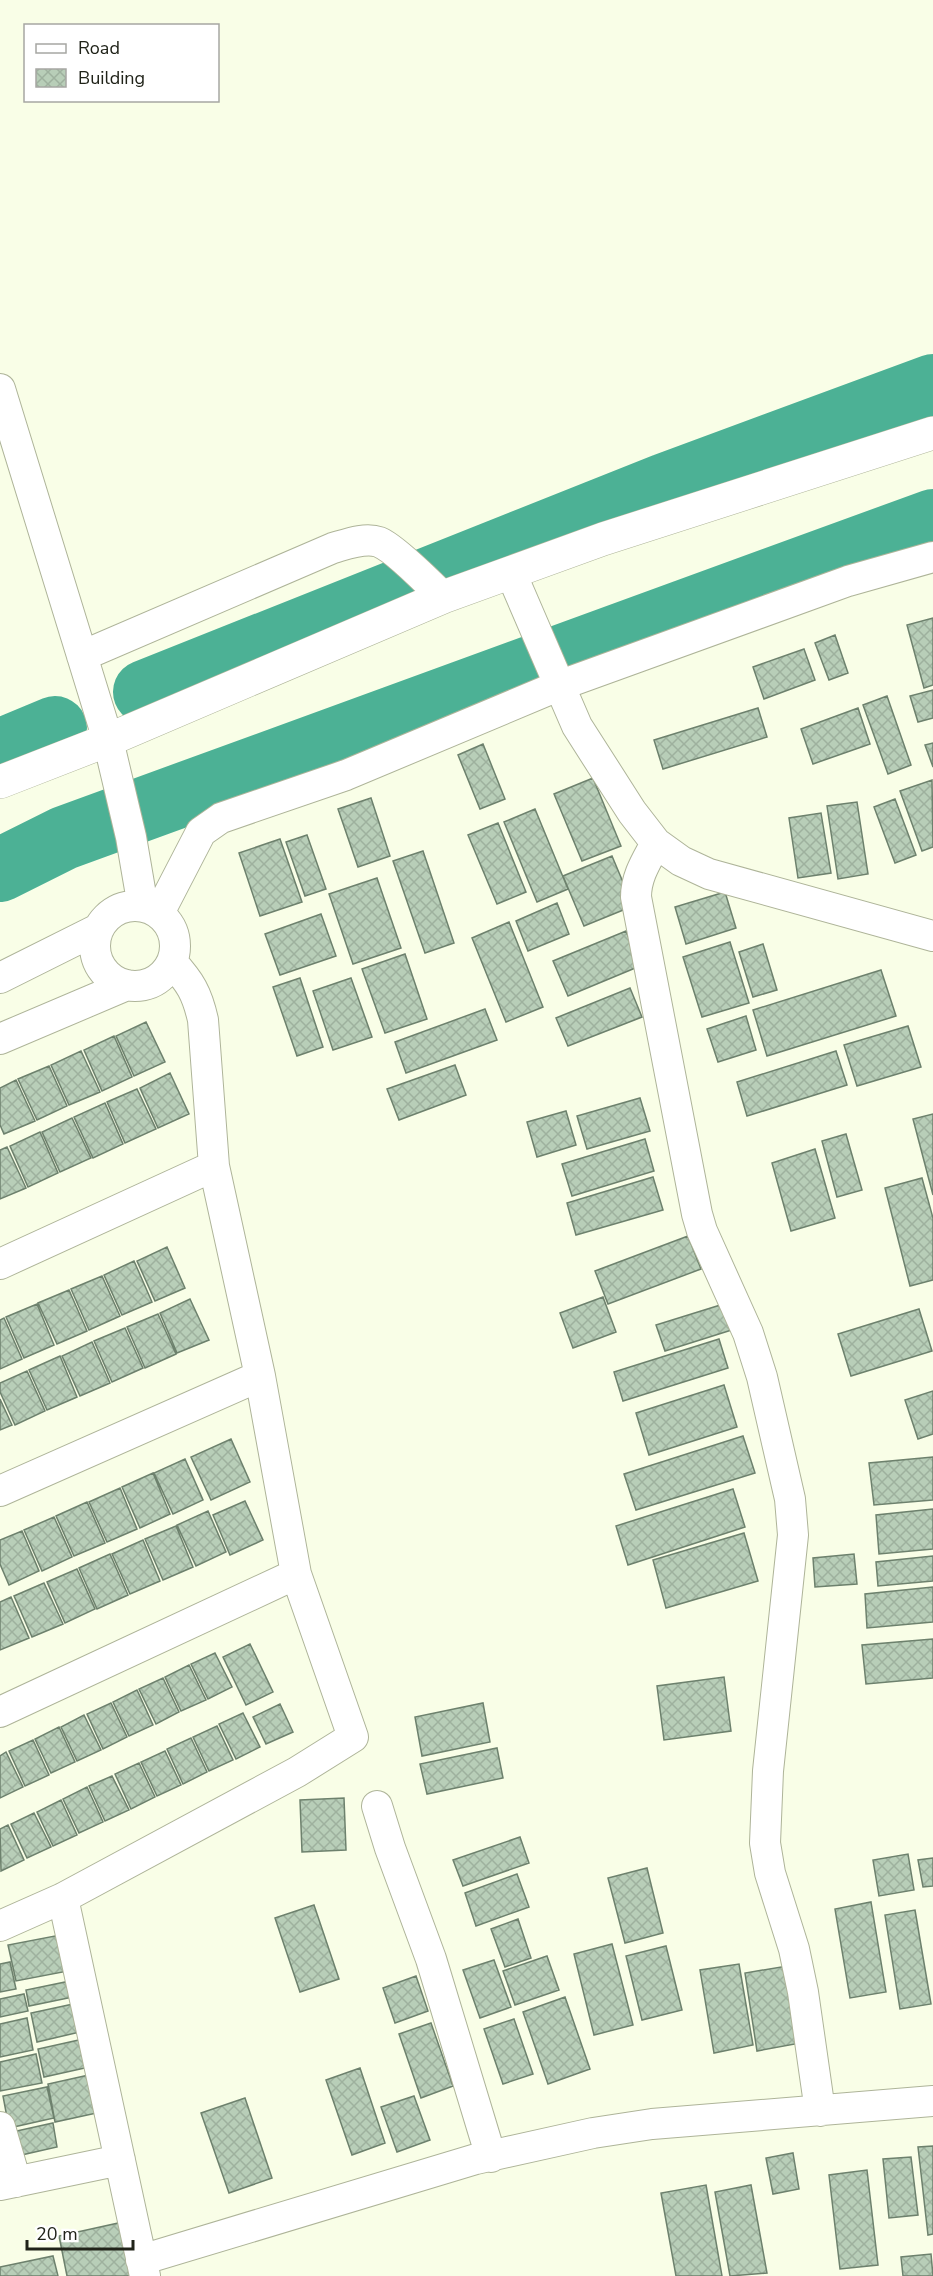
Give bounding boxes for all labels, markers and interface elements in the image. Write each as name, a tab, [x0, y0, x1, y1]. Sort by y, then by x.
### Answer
legend	[24, 24, 219, 102]
text: Road	[78, 36, 120, 60]
text: Building	[78, 66, 145, 90]
scale bar	[27, 2213, 134, 2251]
text: 20 m	[36, 2222, 78, 2246]

